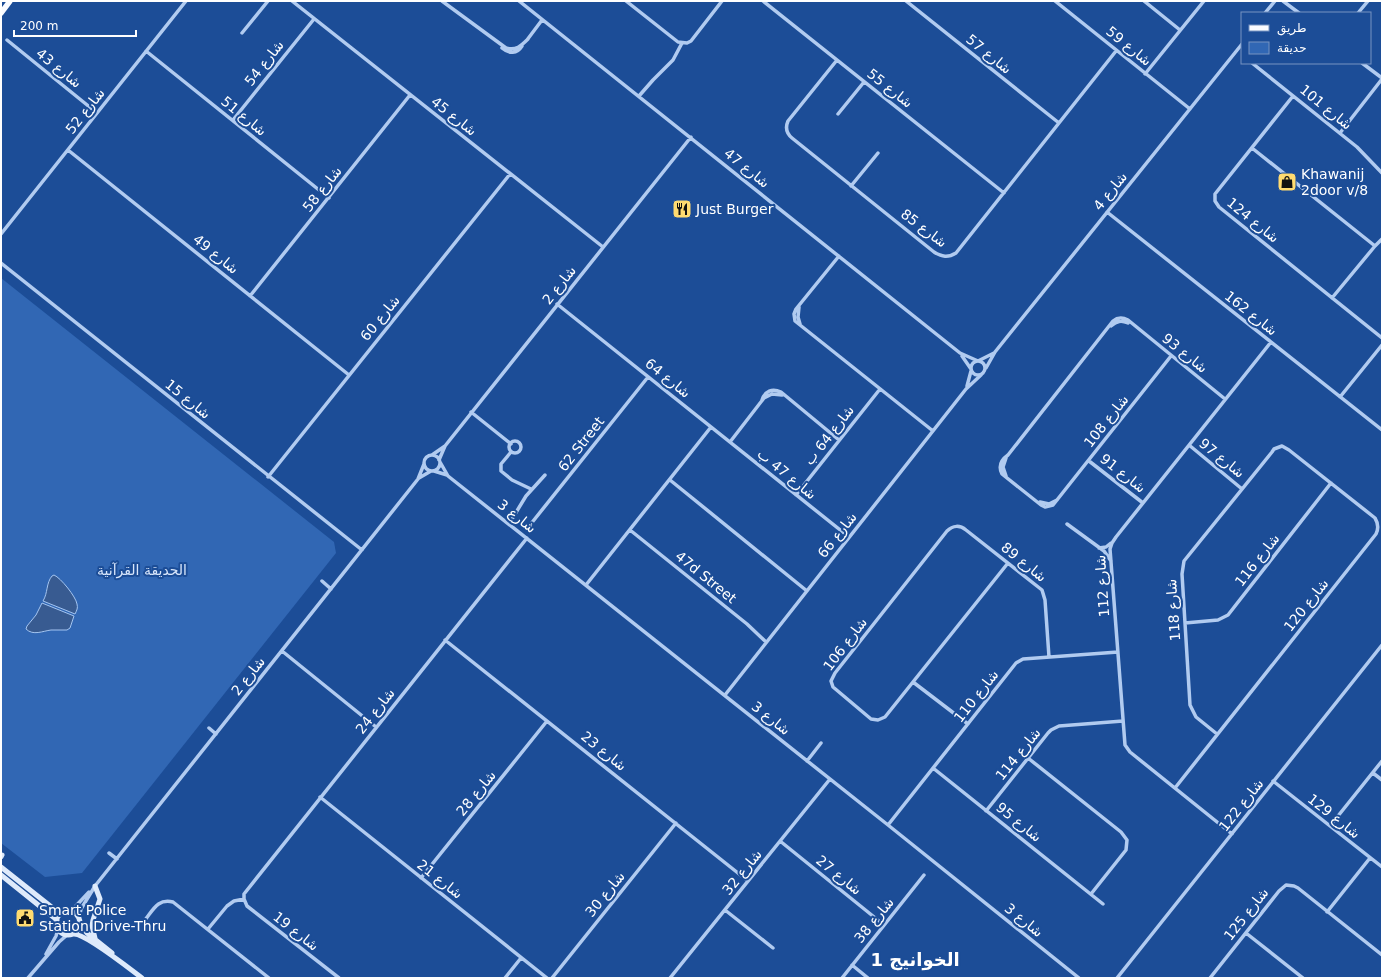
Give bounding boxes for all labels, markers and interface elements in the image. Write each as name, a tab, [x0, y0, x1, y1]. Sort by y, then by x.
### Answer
scale bar	[14, 12, 136, 38]
legend	[1241, 12, 1371, 64]
text: 200 m	[20, 19, 58, 33]
text: طريق	[1277, 21, 1307, 36]
street label: شارع 59	[1103, 23, 1155, 70]
street label: شارع 57	[963, 31, 1015, 78]
street label: شارع 54	[241, 37, 288, 90]
text: حديقة	[1277, 41, 1307, 55]
street label: شارع 43	[33, 45, 85, 92]
street label: شارع 55	[863, 65, 916, 112]
street label: شارع 101	[1296, 81, 1355, 134]
street label: شارع 52	[62, 85, 109, 138]
street label: شارع 51	[218, 93, 270, 140]
street label: شارع 45	[427, 93, 480, 140]
street label: شارع 47	[721, 145, 773, 192]
street label: شارع 58	[299, 163, 346, 216]
place label: Khawanij 2door v/8	[1301, 166, 1368, 198]
street label: شارع 4	[1090, 169, 1131, 214]
shop icon: Khawanij 2door v/8	[1276, 171, 1298, 193]
street label: شارع 124	[1223, 194, 1282, 247]
restaurant icon: Just Burger	[671, 198, 693, 220]
place label: Just Burger	[695, 201, 774, 217]
street label: شارع 85	[897, 206, 950, 251]
street label: شارع 49	[190, 231, 242, 278]
street label: شارع 2	[539, 263, 580, 308]
street label: شارع 162	[1221, 288, 1280, 339]
street label: شارع 60	[357, 292, 404, 344]
street label: شارع 93	[1159, 330, 1211, 377]
street label: شارع 64	[642, 355, 694, 402]
street label: شارع 15	[162, 376, 214, 423]
street label: شارع 108	[1081, 392, 1132, 451]
street label: شارع 64 ب	[801, 402, 858, 469]
street label: 62 Street	[555, 413, 608, 474]
street label: شارع 97	[1196, 435, 1248, 482]
street label: شارع 47 ب	[754, 445, 820, 503]
street label: شارع 91	[1096, 450, 1149, 497]
street label: شارع 3	[494, 496, 539, 537]
street label: شارع 66	[814, 509, 861, 562]
street label: شارع 116	[1232, 531, 1283, 590]
street label: شارع 89	[998, 539, 1050, 586]
street label: 47d Street	[672, 548, 740, 607]
street label: شارع 112	[1092, 554, 1113, 618]
park label: الحديقة القرآنية	[97, 562, 187, 579]
street label: شارع 120	[1281, 576, 1332, 635]
street label: شارع 118	[1163, 578, 1184, 642]
street label: شارع 106	[820, 614, 871, 674]
street label: شارع 2	[228, 654, 269, 699]
street label: شارع 110	[951, 667, 1002, 726]
street label: شارع 24	[352, 685, 399, 738]
street label: شارع 3	[748, 698, 793, 739]
street label: شارع 114	[992, 725, 1045, 784]
street label: شارع 23	[578, 728, 630, 775]
street label: شارع 28	[453, 767, 500, 819]
street label: شارع 122	[1216, 776, 1267, 835]
street label: شارع 129	[1304, 791, 1363, 842]
street label: شارع 95	[993, 799, 1045, 846]
street label: شارع 32	[719, 846, 766, 898]
street label: شارع 27	[813, 852, 865, 899]
street label: شارع 21	[413, 856, 466, 903]
street label: شارع 30	[582, 868, 629, 920]
street label: شارع 125	[1221, 885, 1272, 944]
street label: شارع 38	[851, 894, 898, 946]
street label: شارع 3	[1001, 900, 1046, 941]
place label: Smart Police Station Drive-Thru	[39, 902, 166, 934]
public building icon: Smart Police Station Drive-Thru	[14, 907, 36, 929]
street label: شارع 19	[269, 908, 322, 955]
district label: الخوانيج 1	[870, 949, 960, 971]

